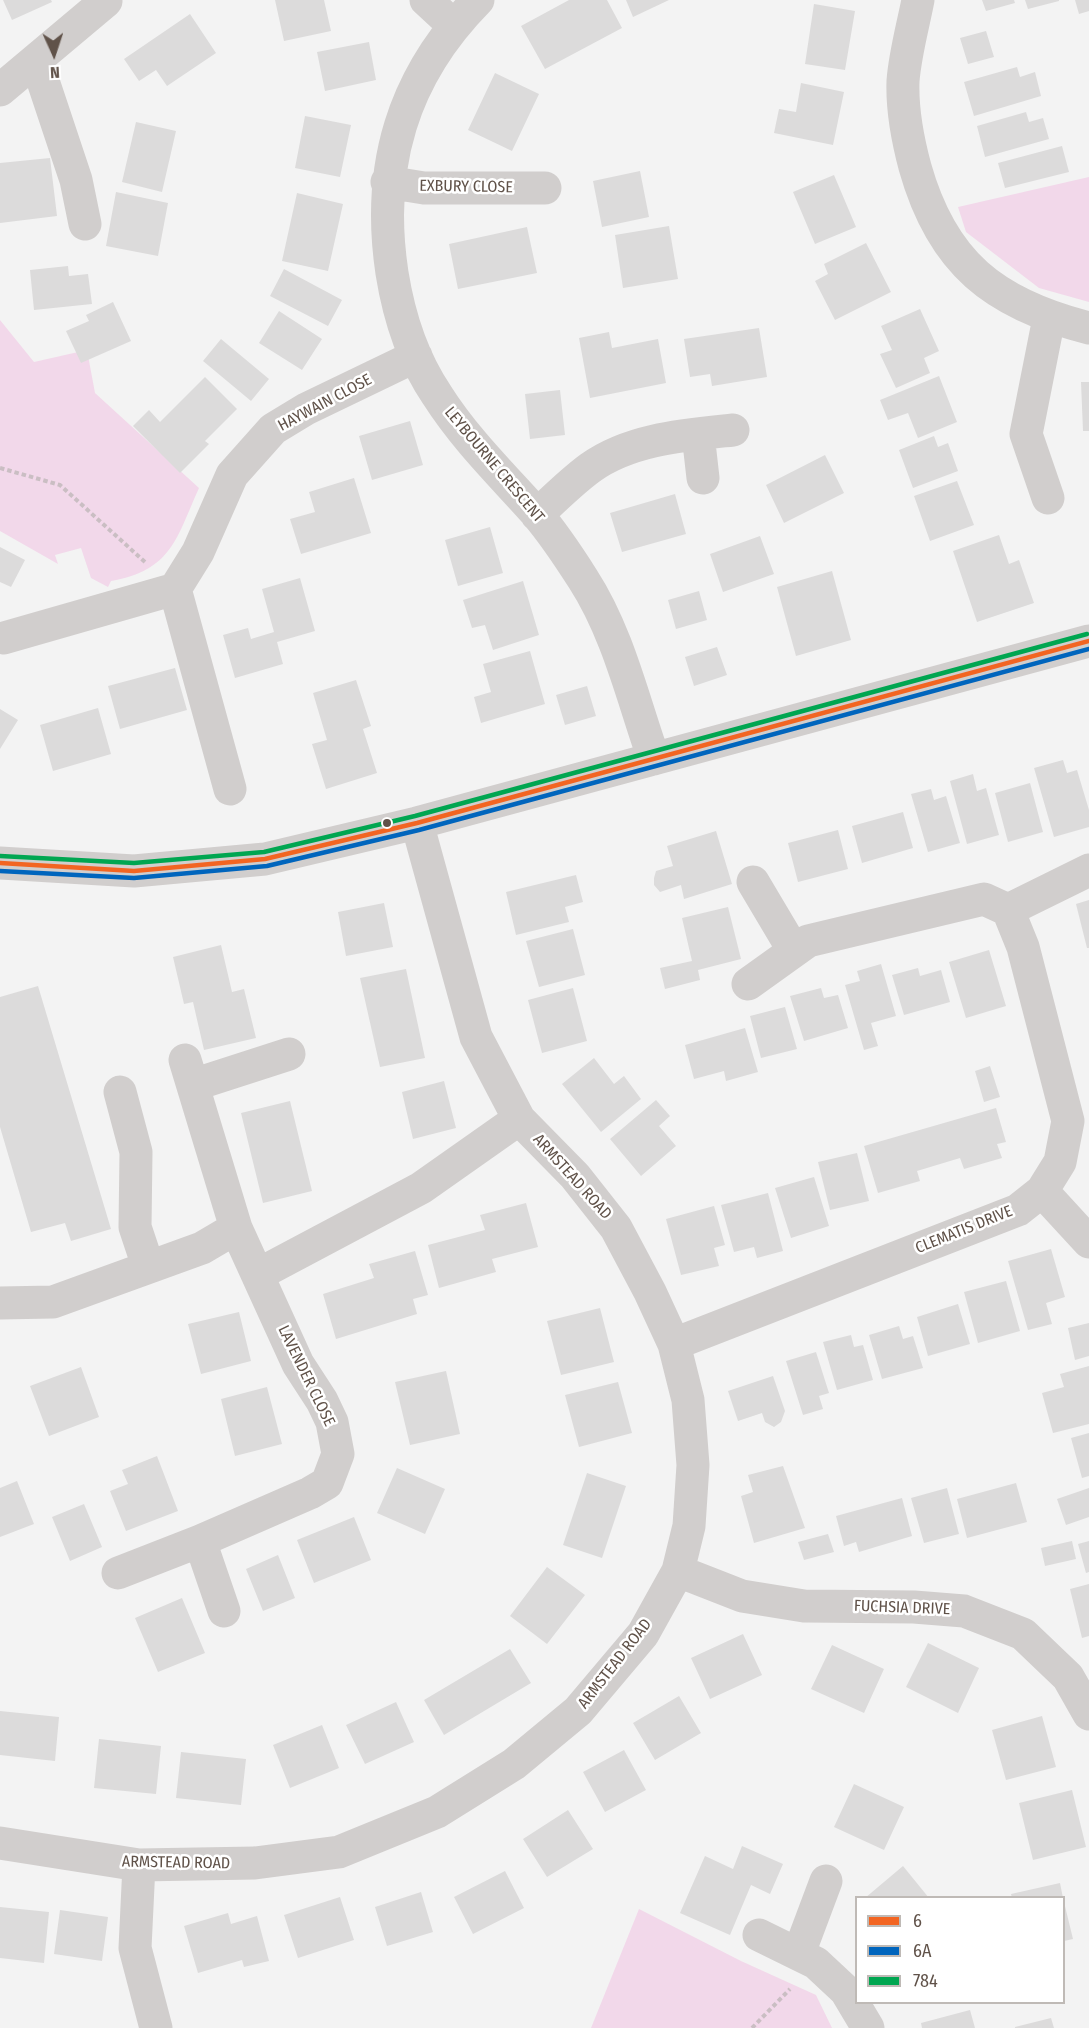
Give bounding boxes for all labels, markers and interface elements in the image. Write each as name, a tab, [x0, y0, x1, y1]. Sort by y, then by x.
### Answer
north arrow	[24, 24, 84, 84]
text: N	[50, 63, 60, 82]
street label: EXBURY CLOSE	[419, 177, 513, 197]
street label: HAYWAIN CLOSE	[275, 370, 375, 436]
street label: LEYBOURNE CRESCENT	[440, 403, 548, 527]
unlabelled marker	[381, 817, 393, 829]
street label: ARMSTEAD ROAD	[529, 1130, 615, 1224]
street label: CLEMATIS DRIVE	[913, 1202, 1015, 1258]
street label: LAVENDER CLOSE	[273, 1322, 339, 1430]
street label: FUCHSIA DRIVE	[853, 1597, 951, 1619]
street label: ARMSTEAD ROAD	[574, 1615, 656, 1713]
street label: ARMSTEAD ROAD	[122, 1852, 230, 1874]
legend	[855, 1896, 1065, 2004]
text: 6	[913, 1910, 922, 1932]
text: 6A	[913, 1940, 931, 1962]
text: 784	[913, 1970, 938, 1992]

